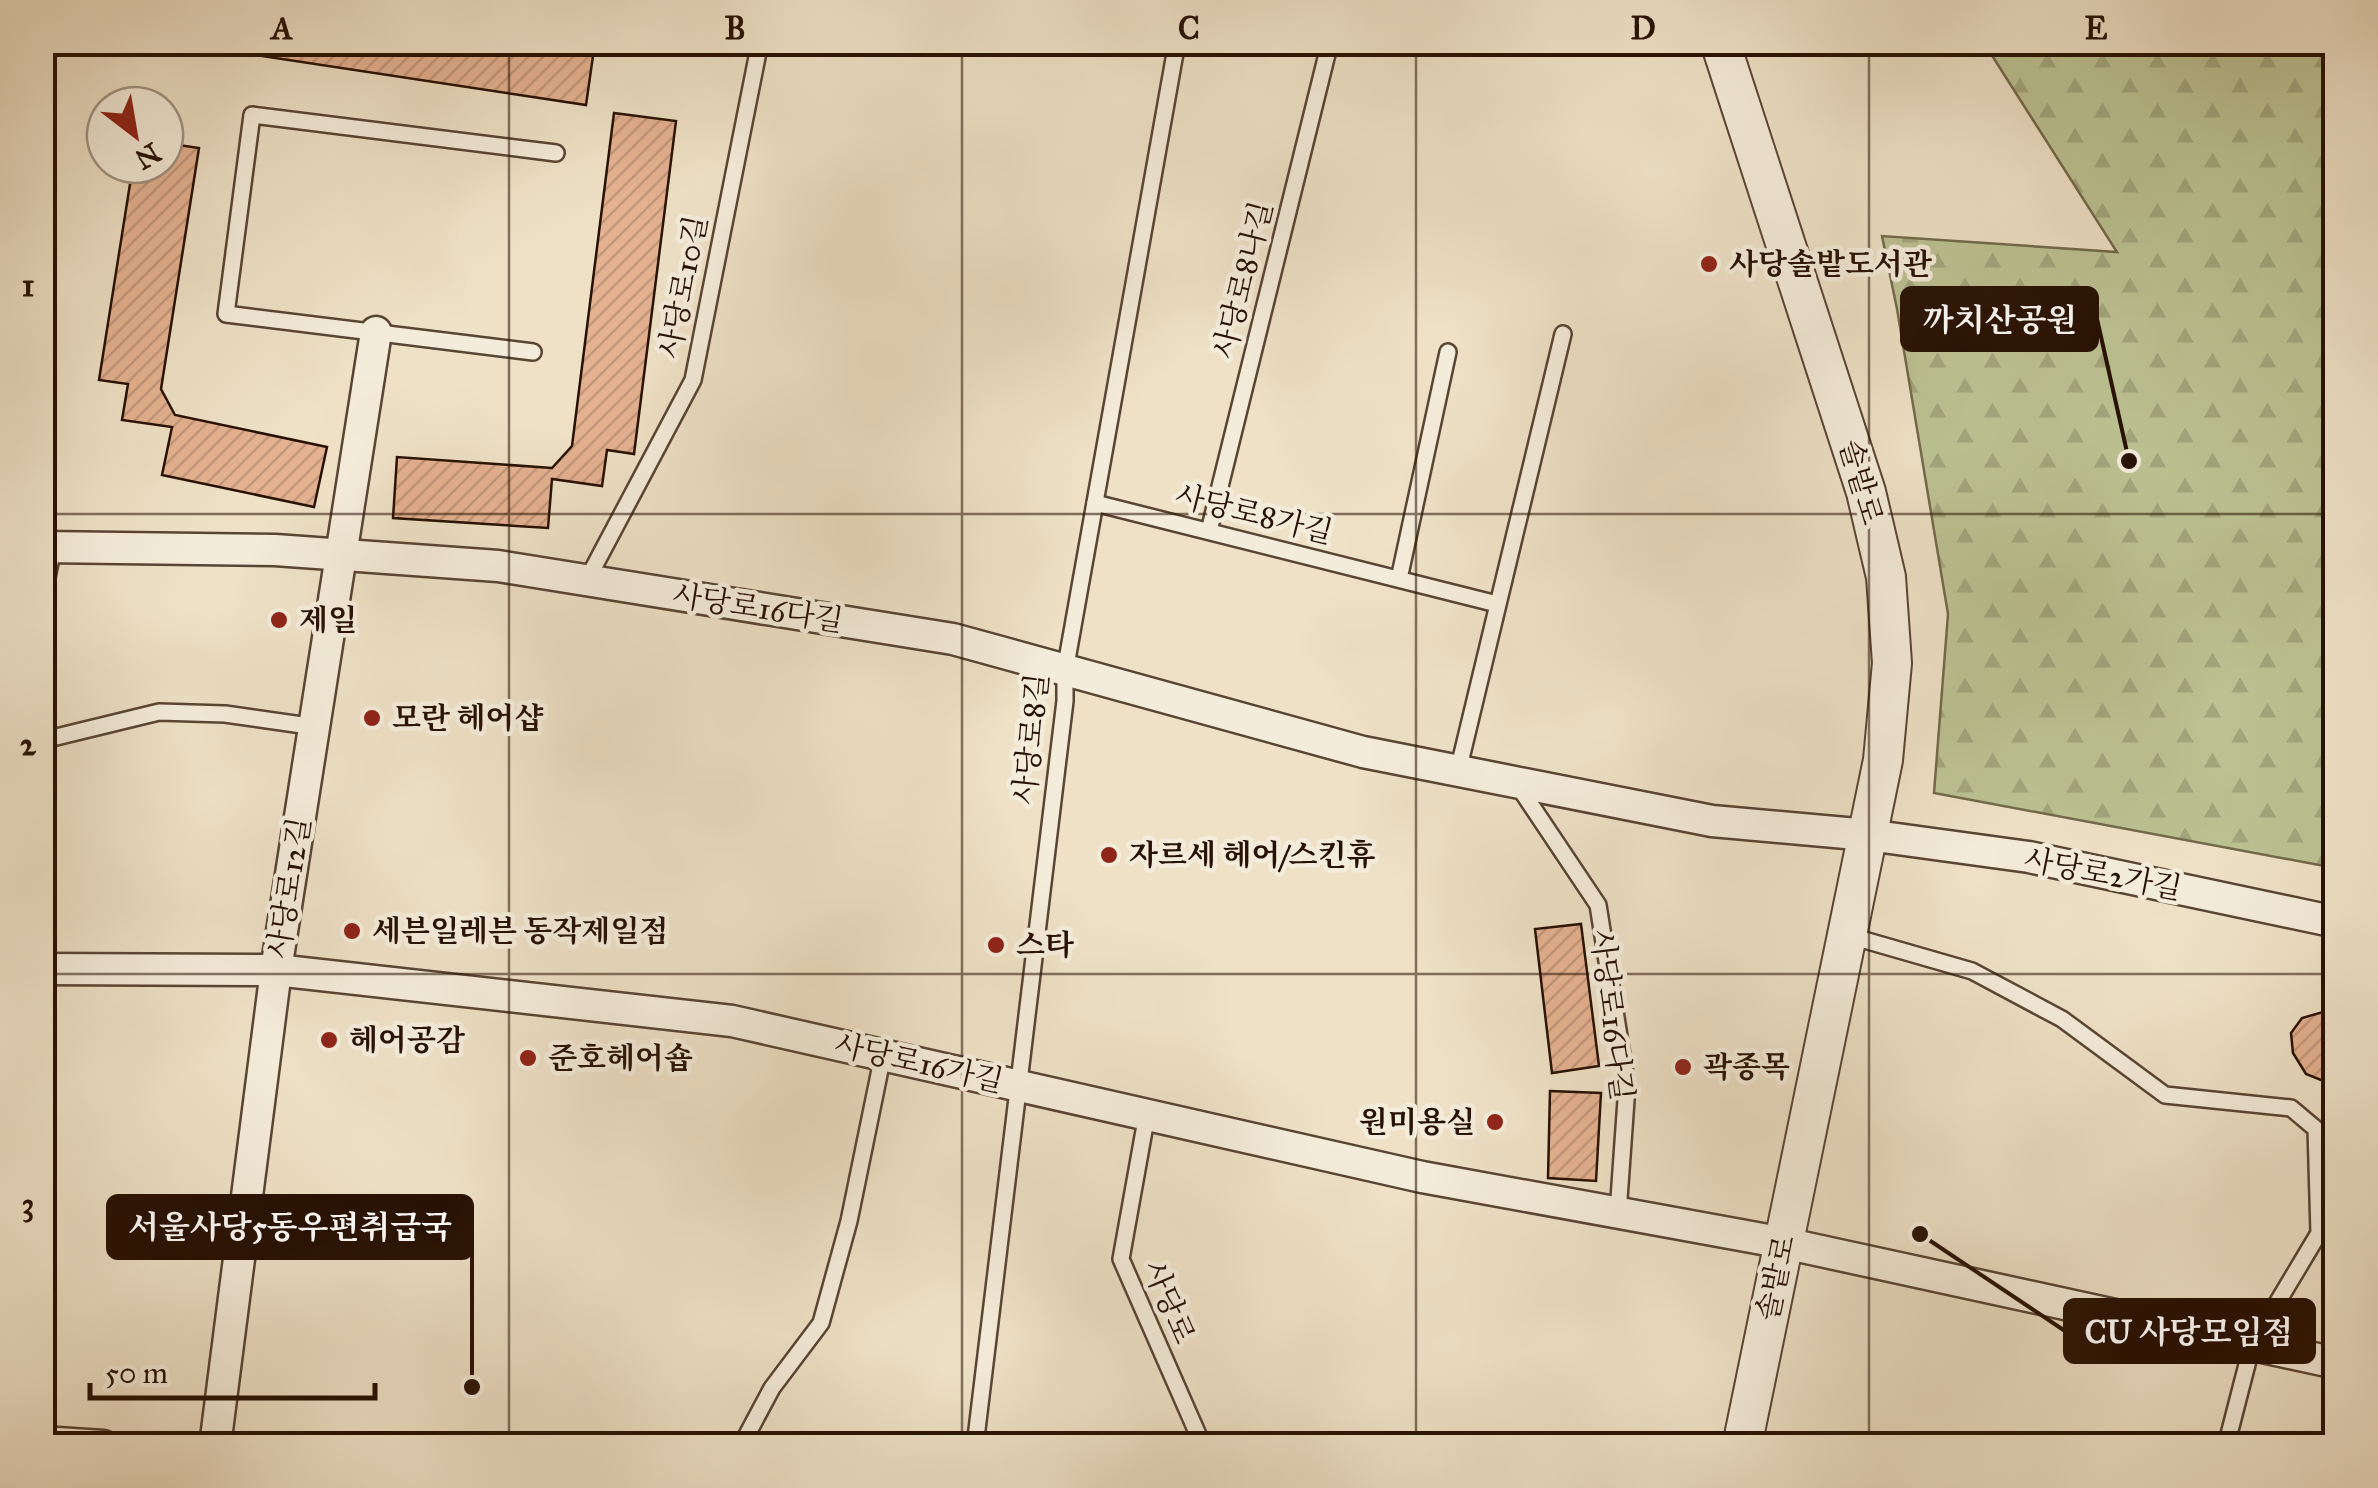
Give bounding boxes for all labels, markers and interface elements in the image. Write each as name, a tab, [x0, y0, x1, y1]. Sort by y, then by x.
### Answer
text: A	[269, 9, 293, 48]
text: B	[724, 9, 746, 48]
text: C	[1178, 9, 1200, 48]
text: D	[1630, 9, 1656, 48]
text: E	[2085, 9, 2108, 48]
north arrow	[85, 85, 185, 185]
text: N	[128, 135, 167, 177]
street label: 사당로8나길	[1206, 198, 1280, 362]
street label: 사당로10길	[651, 212, 715, 362]
place label: 사당솔밭도서관	[1729, 246, 1932, 282]
marker: 사당솔밭도서관	[1698, 253, 1720, 275]
text: 1	[22, 266, 35, 305]
callout: 까치산공원	[1902, 288, 2097, 350]
text: 까치산공원	[1923, 301, 2077, 340]
street label: 솔밭로	[1832, 435, 1890, 529]
street label: 사당로8가길	[1172, 477, 1336, 551]
street label: 사당로16다길	[670, 577, 846, 639]
place label: 제일	[299, 602, 357, 638]
marker: 제일	[268, 609, 290, 631]
street label: 사당로8길	[1006, 672, 1056, 806]
place label: 모란 헤어샵	[392, 700, 543, 736]
marker: 모란 헤어샵	[361, 707, 383, 729]
text: 2	[20, 725, 37, 764]
street label: 사당로12길	[260, 815, 318, 961]
place label: 자르세 헤어/스킨휴	[1129, 837, 1375, 873]
street label: 사당로2가길	[2021, 841, 2185, 907]
marker: 자르세 헤어/스킨휴	[1098, 844, 1120, 866]
place label: 세븐일레븐 동작제일점	[372, 913, 668, 949]
marker: 세븐일레븐 동작제일점	[341, 920, 363, 942]
place label: 스타	[1016, 927, 1074, 963]
street label: 사당로16다길	[1584, 927, 1640, 1103]
marker: 스타	[985, 934, 1007, 956]
place label: 헤어공감	[349, 1022, 465, 1058]
street label: 사당로16가길	[831, 1026, 1007, 1100]
marker: 헤어공감	[318, 1029, 340, 1051]
place label: 준호헤어숍	[548, 1040, 693, 1076]
marker: 준호헤어숍	[517, 1047, 539, 1069]
place label: 곽종목	[1703, 1049, 1790, 1085]
marker: 곽종목	[1672, 1056, 1694, 1078]
place label: 원미용실	[1359, 1104, 1475, 1140]
marker: 원미용실	[1484, 1111, 1506, 1133]
text: 3	[22, 1185, 34, 1224]
callout: 서울사당5동우편취급국	[108, 1196, 472, 1258]
text: 서울사당5동우편취급국	[128, 1208, 452, 1247]
street label: 솔밭로	[1749, 1232, 1803, 1324]
street label: 사당로	[1135, 1255, 1203, 1349]
callout: CU 사당모임점	[2065, 1300, 2314, 1362]
text: CU 사당모임점	[2085, 1313, 2293, 1352]
scale bar	[90, 1338, 375, 1400]
text: 50 m	[105, 1355, 168, 1391]

